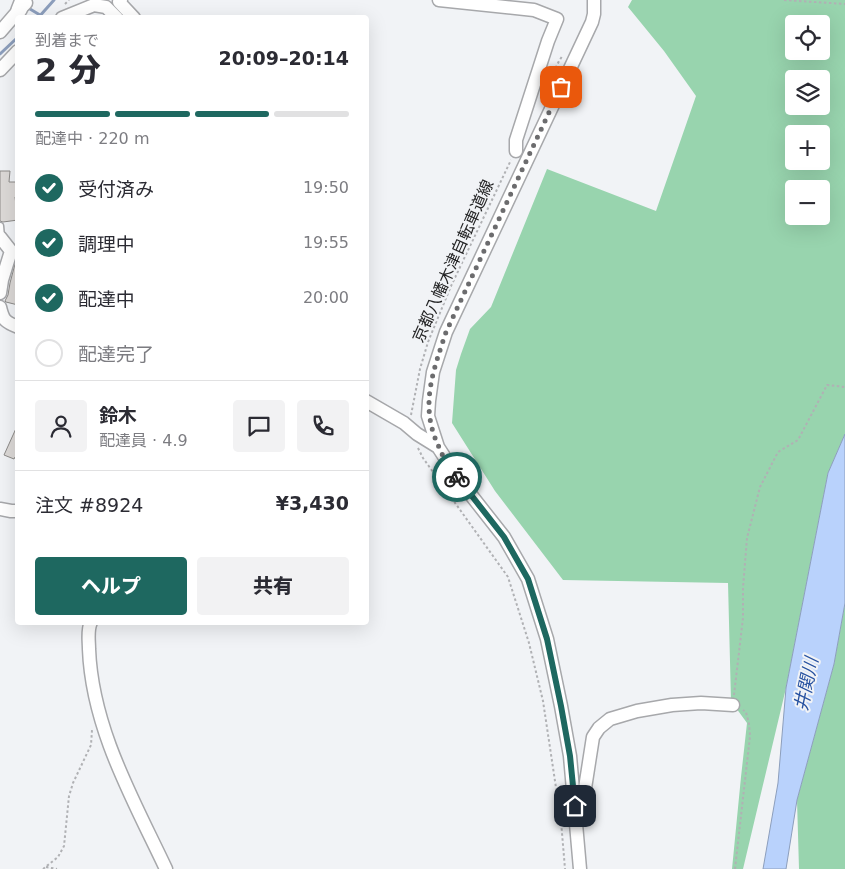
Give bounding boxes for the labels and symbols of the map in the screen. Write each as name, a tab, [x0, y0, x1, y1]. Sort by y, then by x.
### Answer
pin	[540, 66, 582, 108]
street label: 京都八幡木津自転車道線	[409, 177, 497, 345]
courier	[432, 452, 482, 502]
water label: 井関川	[790, 653, 822, 713]
pin	[554, 785, 596, 827]

